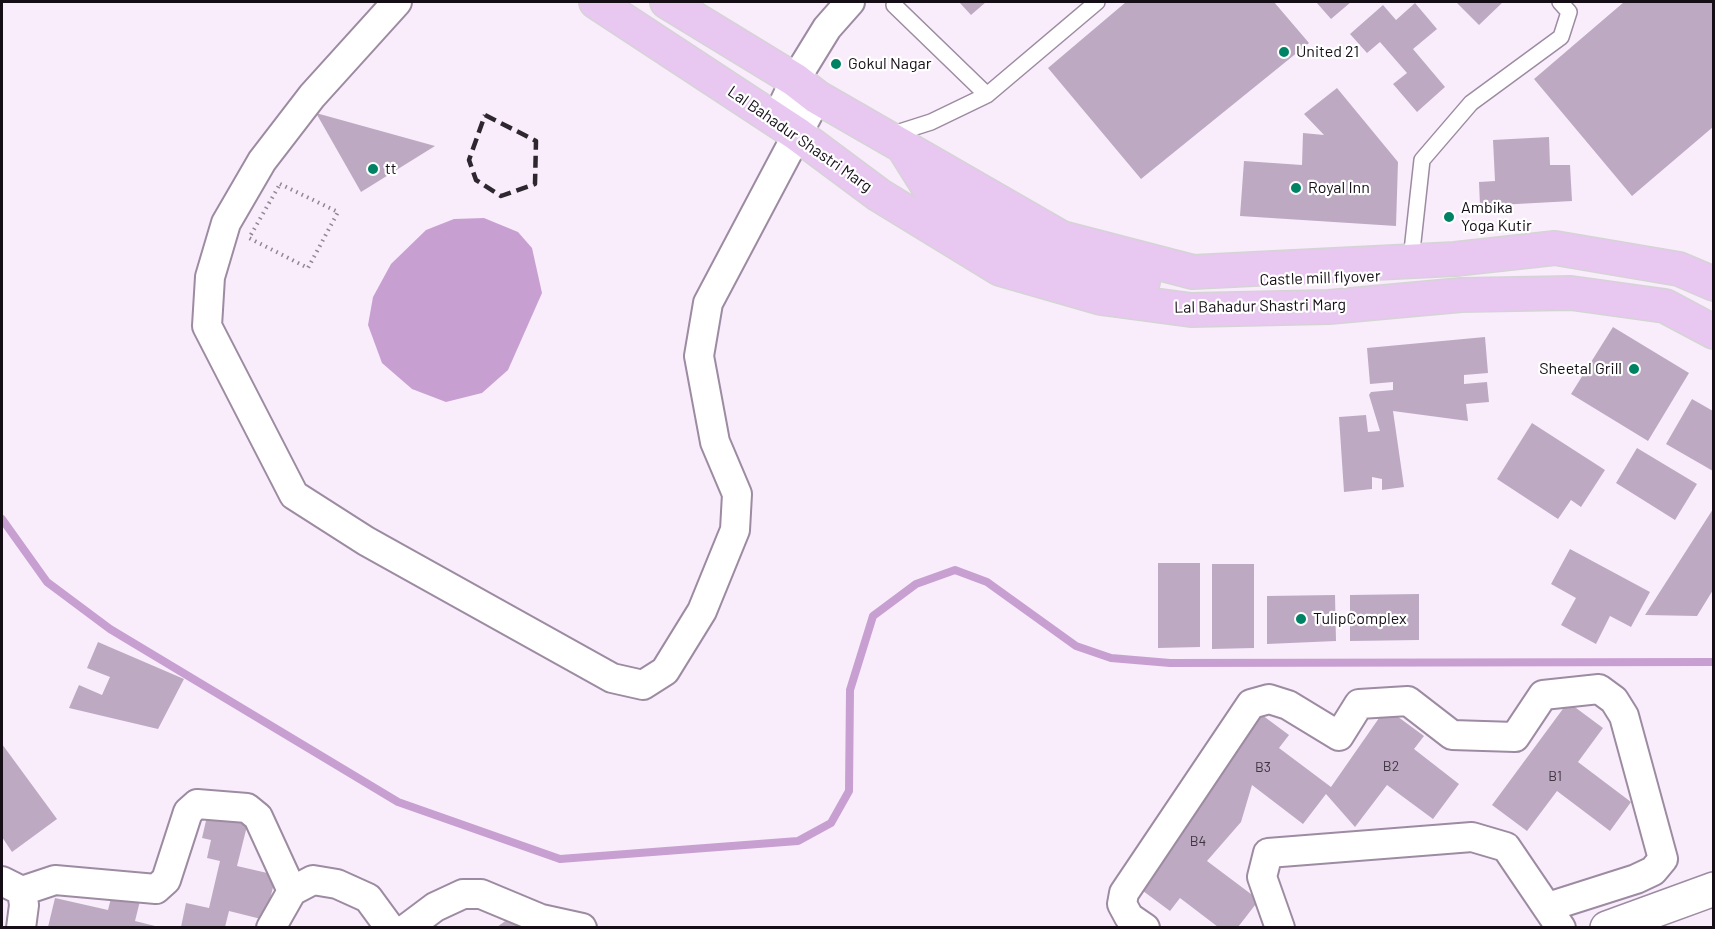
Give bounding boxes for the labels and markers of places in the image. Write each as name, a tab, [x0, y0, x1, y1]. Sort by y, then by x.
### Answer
place label: United 21	[1296, 42, 1359, 62]
marker: United 21	[1277, 45, 1291, 59]
place label: Gokul Nagar	[848, 54, 932, 74]
marker: Gokul Nagar	[829, 57, 843, 71]
place label: tt	[385, 159, 397, 179]
marker: tt	[366, 162, 380, 176]
place label: Royal Inn	[1308, 178, 1370, 198]
marker: Royal Inn	[1289, 181, 1303, 195]
place label: Ambika Yoga Kutir	[1461, 198, 1532, 236]
marker: Ambika Yoga Kutir	[1442, 210, 1456, 224]
place label: Sheetal Grill	[1539, 359, 1622, 379]
marker: Sheetal Grill	[1627, 362, 1641, 376]
place label: TulipComplex	[1313, 609, 1407, 629]
marker: TulipComplex	[1294, 612, 1308, 626]

